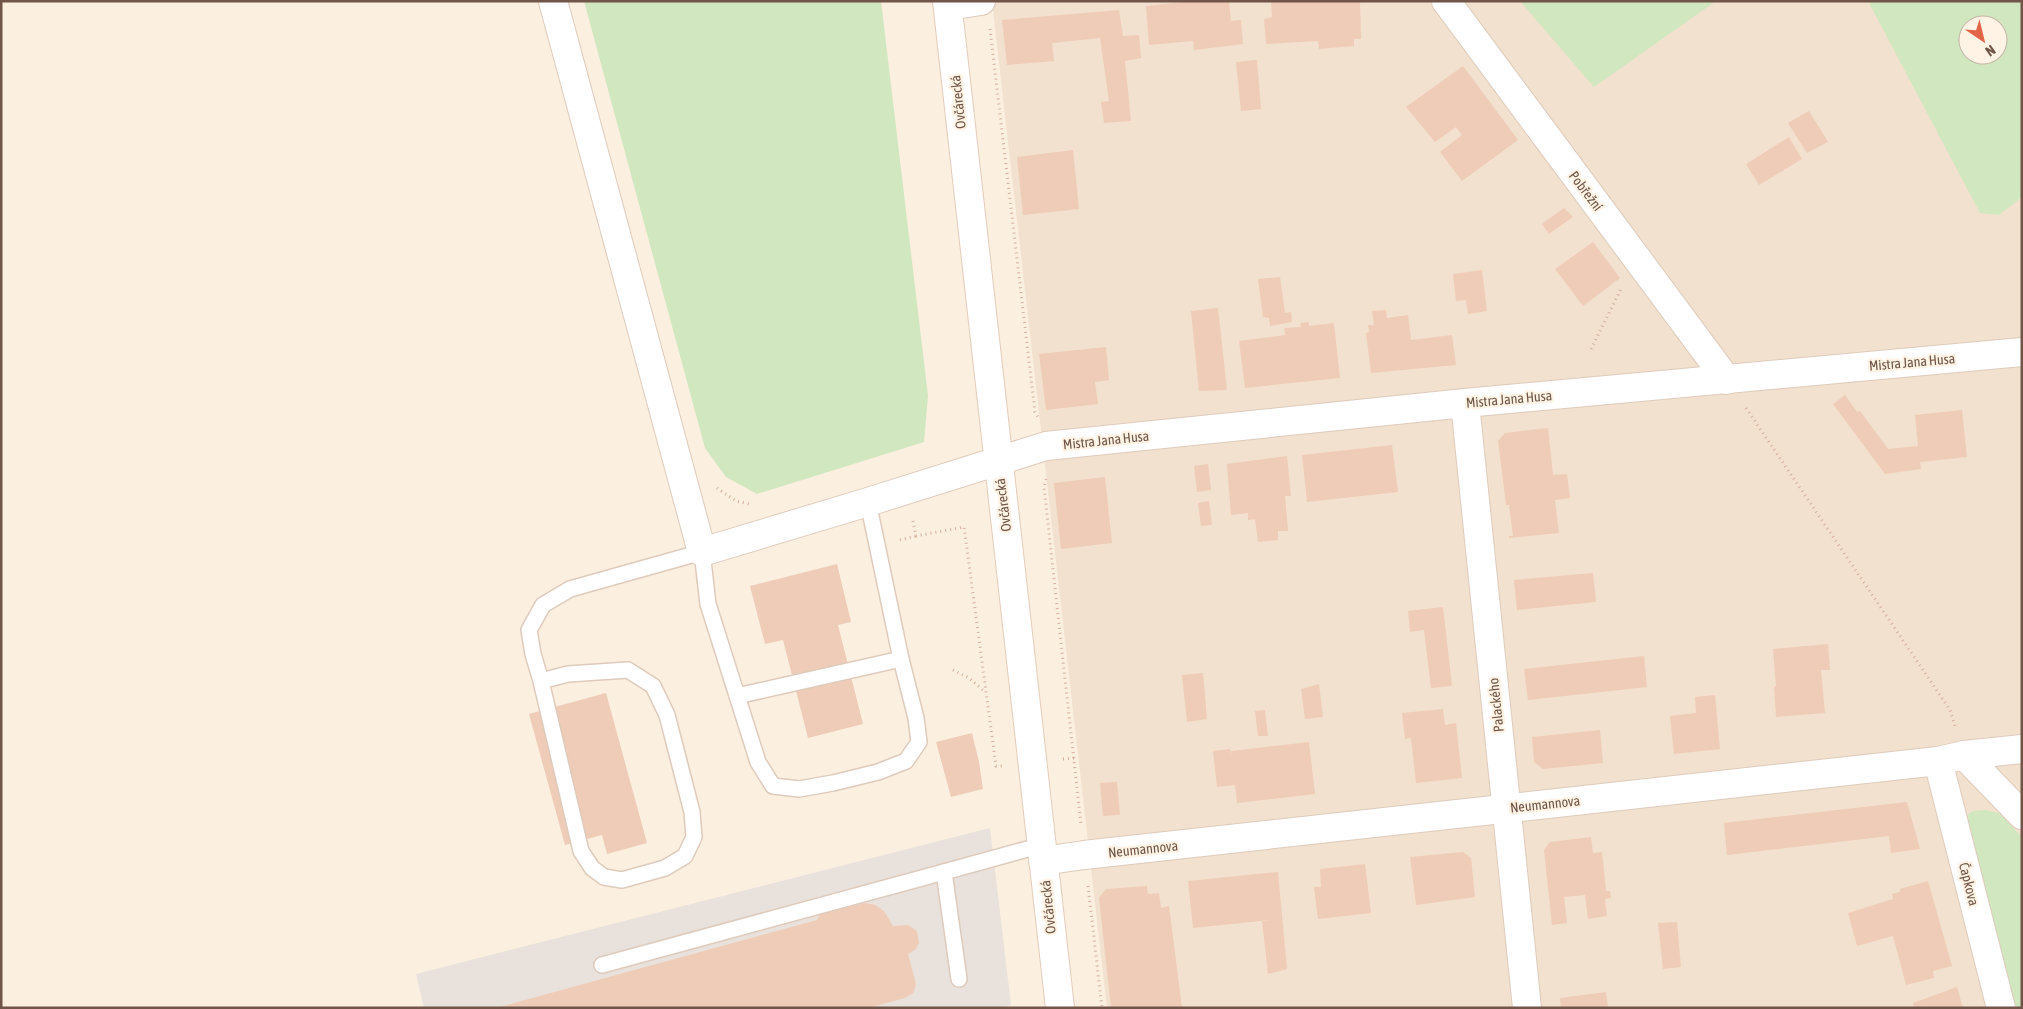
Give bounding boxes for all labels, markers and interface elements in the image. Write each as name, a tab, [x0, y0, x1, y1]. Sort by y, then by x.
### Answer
north arrow	[1958, 15, 2008, 65]
text: N	[1982, 42, 1998, 60]
street label: Ovčárecká	[947, 74, 969, 130]
street label: Pobřežní	[1566, 168, 1606, 214]
street label: Mistra Jana Husa	[1868, 350, 1956, 374]
street label: Mistra Jana Husa	[1465, 387, 1553, 411]
street label: Mistra Jana Husa	[1062, 428, 1150, 452]
street label: Ovčárecká	[992, 477, 1014, 533]
street label: Palackého	[1485, 677, 1507, 733]
street label: Neumannova	[1509, 792, 1581, 816]
street label: Neumannova	[1107, 837, 1179, 861]
street label: Čapkova	[1956, 861, 1983, 907]
street label: Ovčárecká	[1037, 879, 1059, 935]

